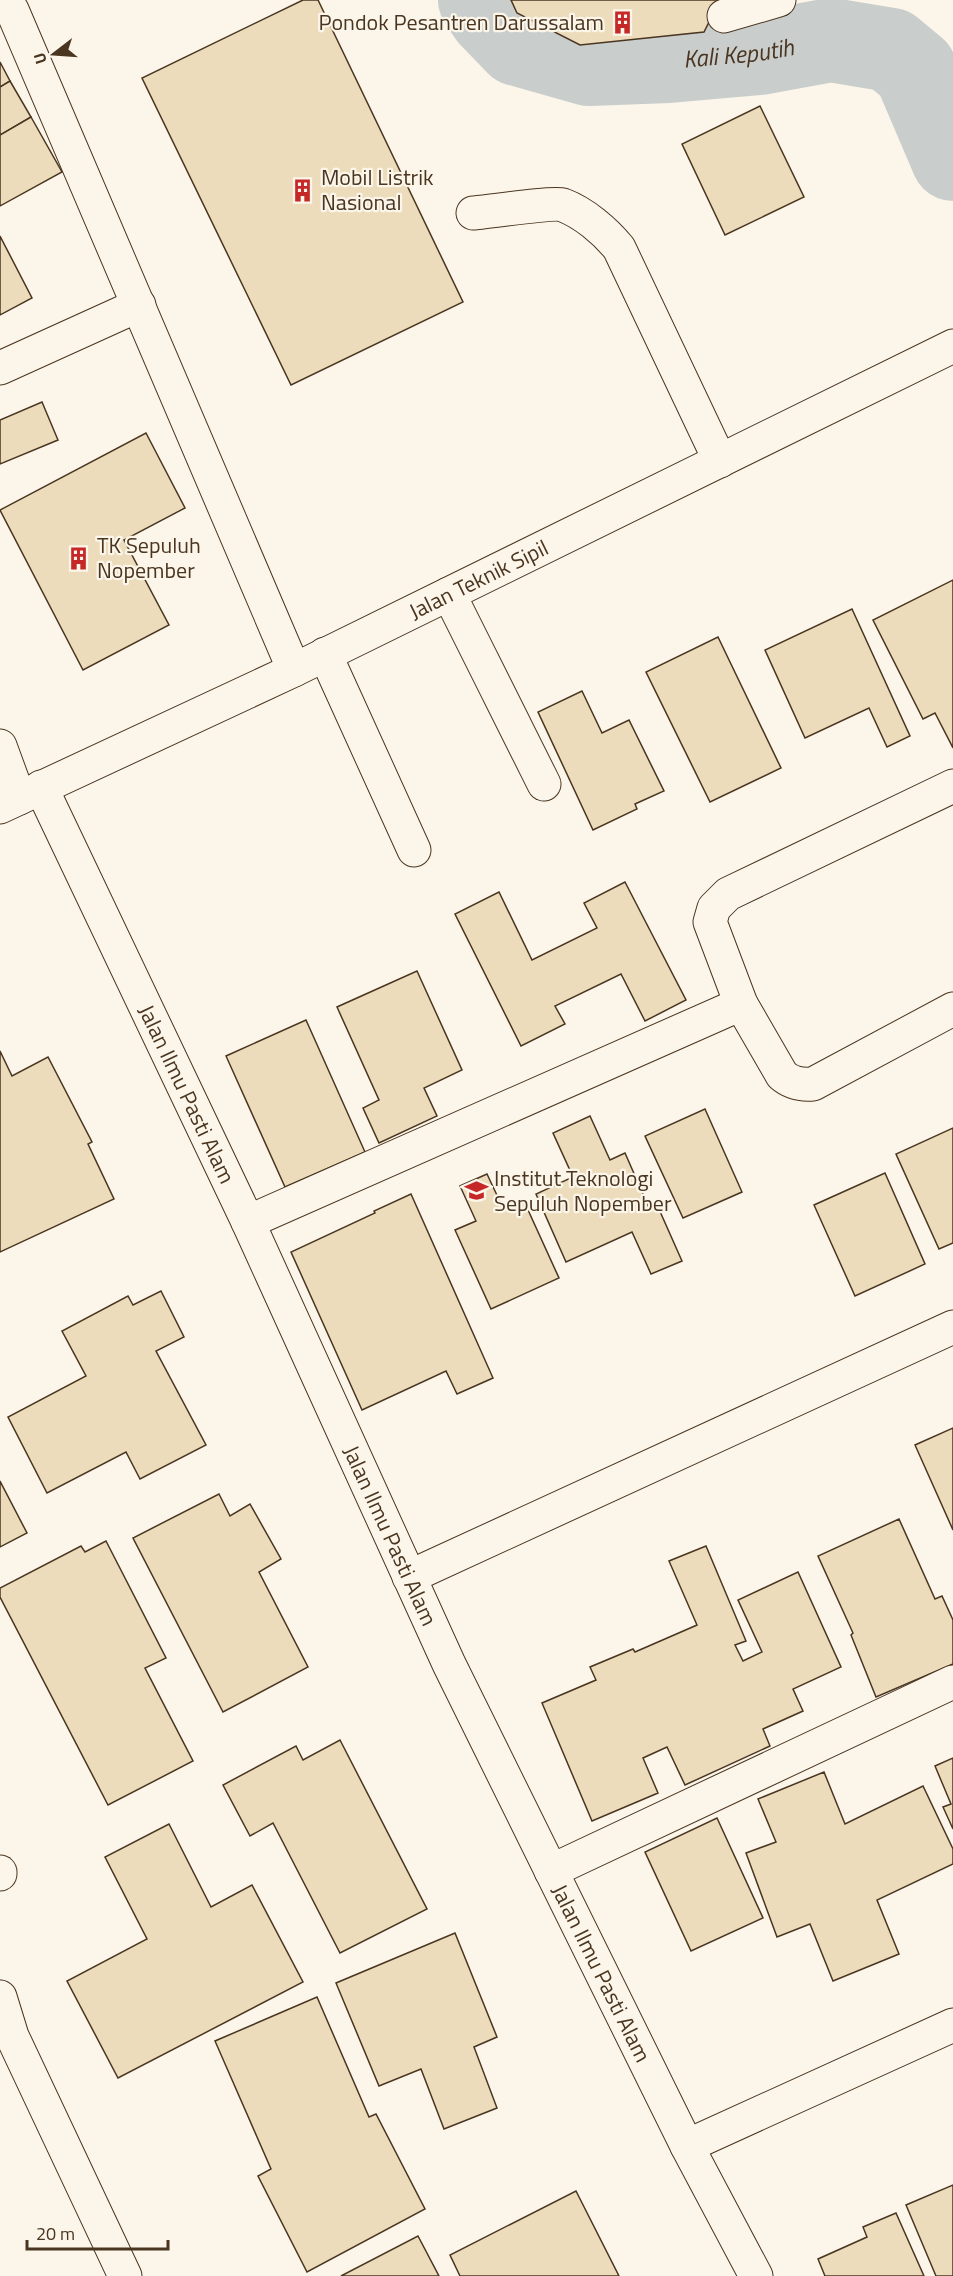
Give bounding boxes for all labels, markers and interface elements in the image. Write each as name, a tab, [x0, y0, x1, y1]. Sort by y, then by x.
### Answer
place label: Pondok Pesantren Darussalam	[319, 5, 604, 39]
building icon: Pondok Pesantren Darussalam	[609, 9, 635, 35]
north arrow	[24, 24, 84, 84]
water label: Kali Keputih	[682, 28, 798, 77]
text: U	[27, 50, 53, 67]
place label: Mobil Listrik Nasional	[321, 160, 434, 219]
building icon: Mobil Listrik Nasional	[290, 177, 316, 203]
place label: TK Sepuluh Nopember	[97, 528, 201, 587]
street label: Jalan Teknik Sipil	[403, 531, 554, 628]
building icon: TK Sepuluh Nopember	[66, 545, 92, 571]
street label: Jalan Ilmu Pasti Alam	[130, 999, 244, 1189]
place label: Institut Teknologi Sepuluh Nopember	[494, 1161, 672, 1220]
school or university icon: Institut Teknologi Sepuluh Nopember	[463, 1178, 489, 1204]
street label: Jalan Ilmu Pasti Alam	[335, 1440, 446, 1631]
street label: Jalan Ilmu Pasti Alam	[543, 1878, 660, 2068]
scale bar	[27, 2213, 168, 2251]
text: 20 m	[36, 2220, 75, 2247]

